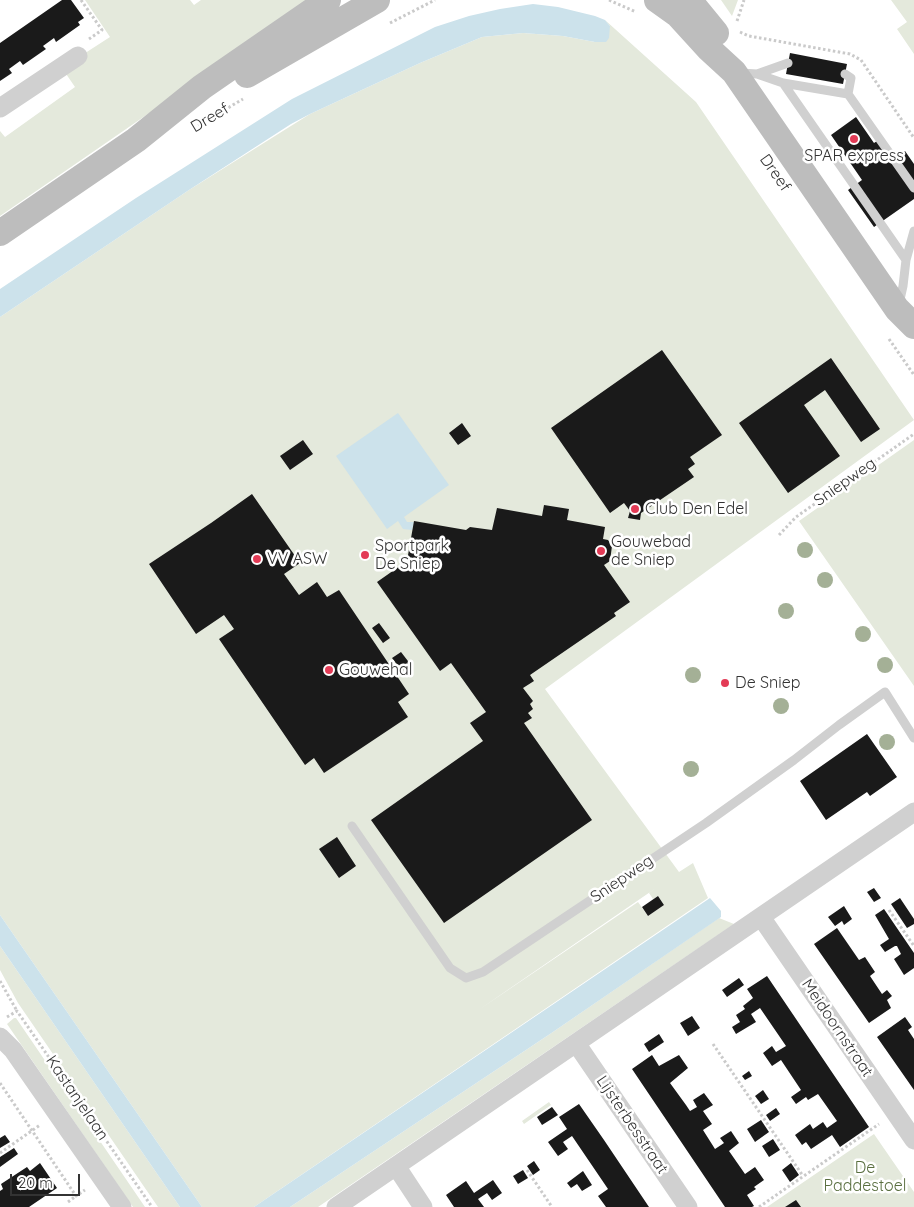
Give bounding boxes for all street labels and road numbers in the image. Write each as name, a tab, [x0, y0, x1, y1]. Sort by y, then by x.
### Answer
street label: Dreef	[187, 99, 233, 137]
street label: Dreef	[755, 151, 795, 195]
street label: Sniepweg	[810, 454, 880, 510]
street label: Sniepweg	[587, 851, 657, 907]
street label: Meidoornstraat	[797, 975, 877, 1081]
street label: Kastanjelaan	[42, 1052, 112, 1144]
street label: Lijsterbesstraat	[592, 1072, 672, 1178]

